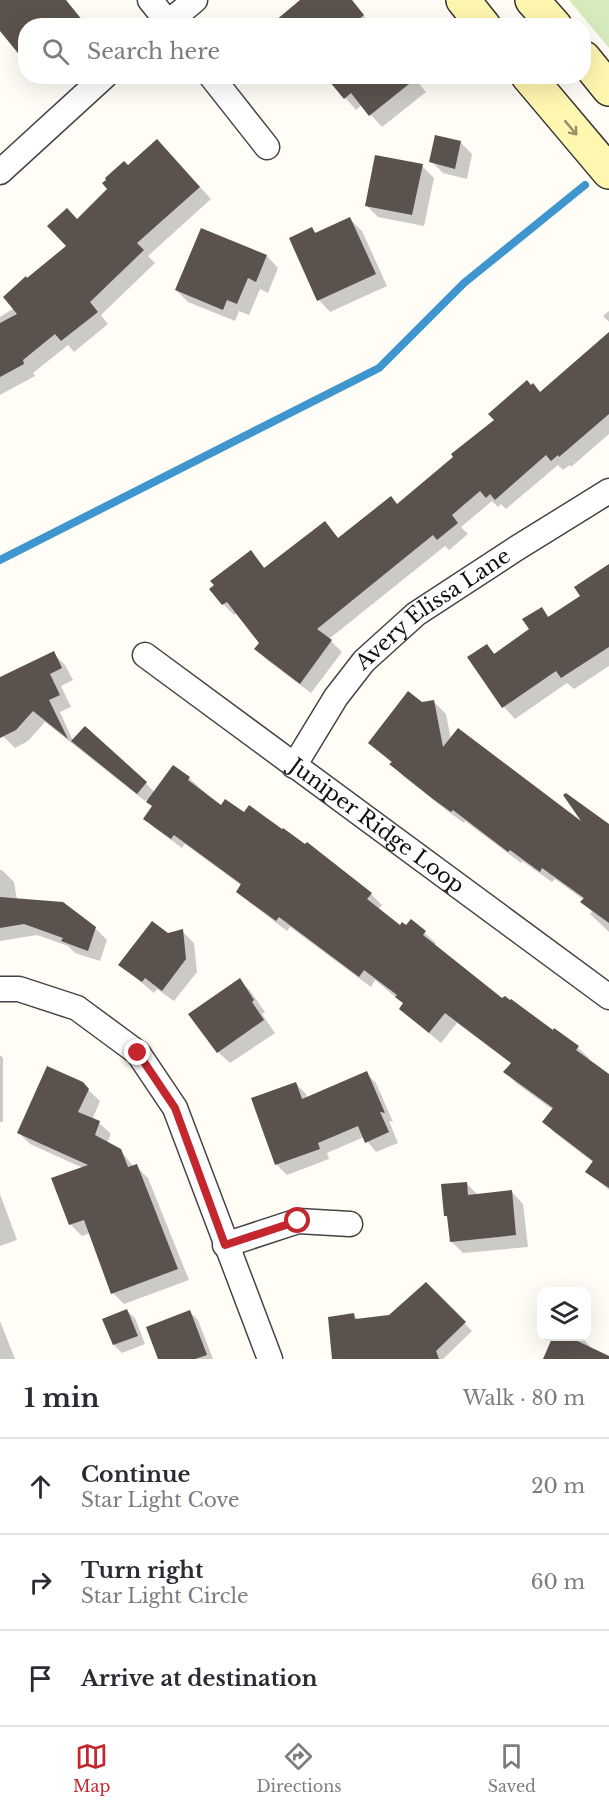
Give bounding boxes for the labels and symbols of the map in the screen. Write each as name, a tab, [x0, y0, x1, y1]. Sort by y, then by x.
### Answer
one-way arrow	[565, 120, 578, 136]
street label: Avery Elissa Lane	[349, 543, 515, 676]
street label: Juniper Ridge Loop	[282, 751, 469, 899]
route end	[124, 1039, 150, 1065]
route start	[284, 1207, 310, 1233]

